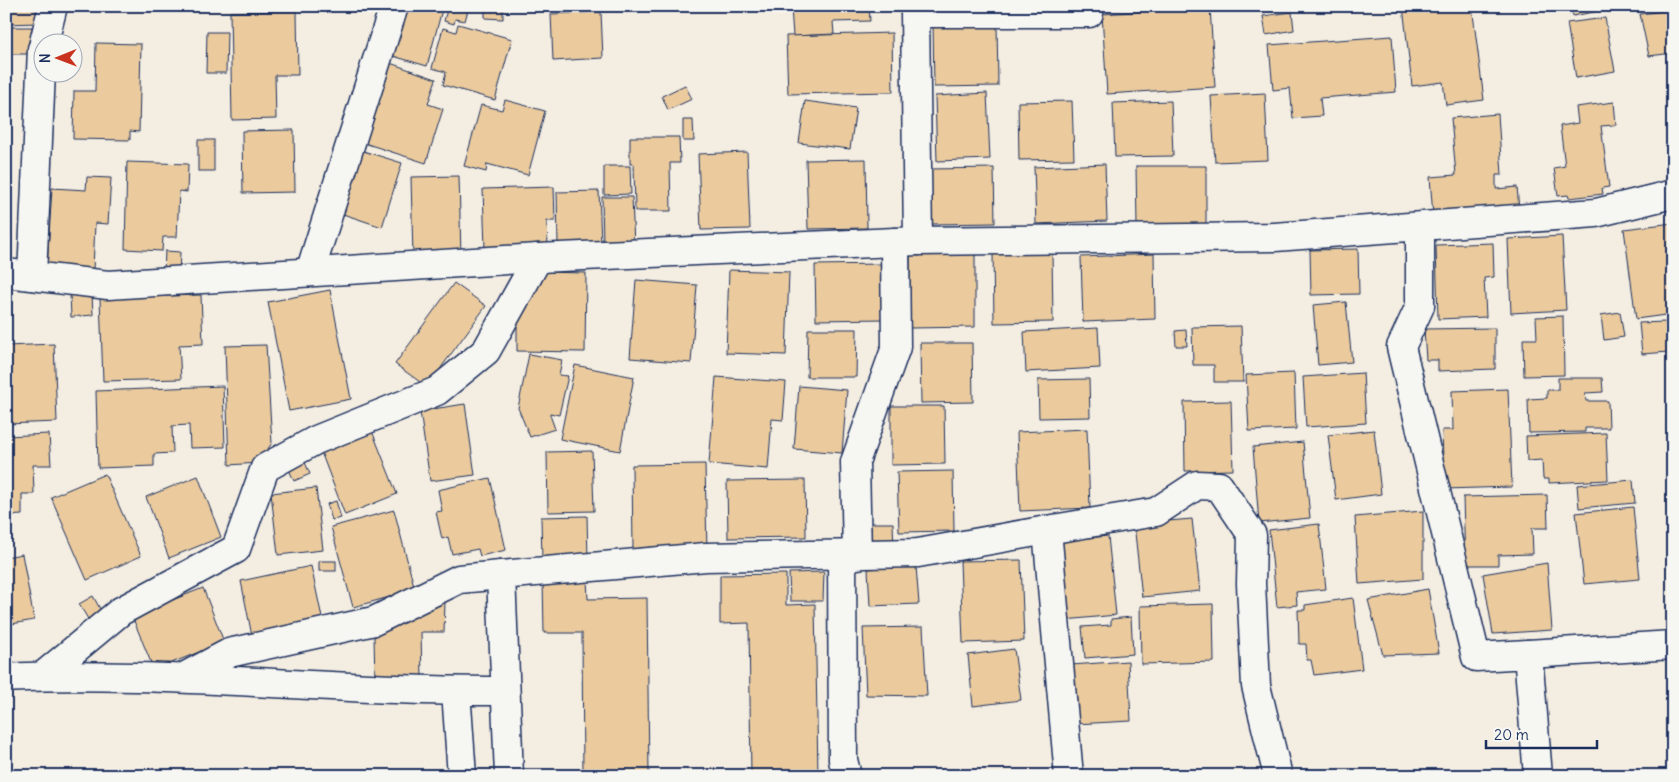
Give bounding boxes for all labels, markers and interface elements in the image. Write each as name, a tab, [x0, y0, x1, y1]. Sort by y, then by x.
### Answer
north arrow	[32, 32, 82, 82]
text: N	[36, 53, 54, 63]
scale bar	[1486, 717, 1598, 749]
text: 20 m	[1494, 725, 1529, 744]

